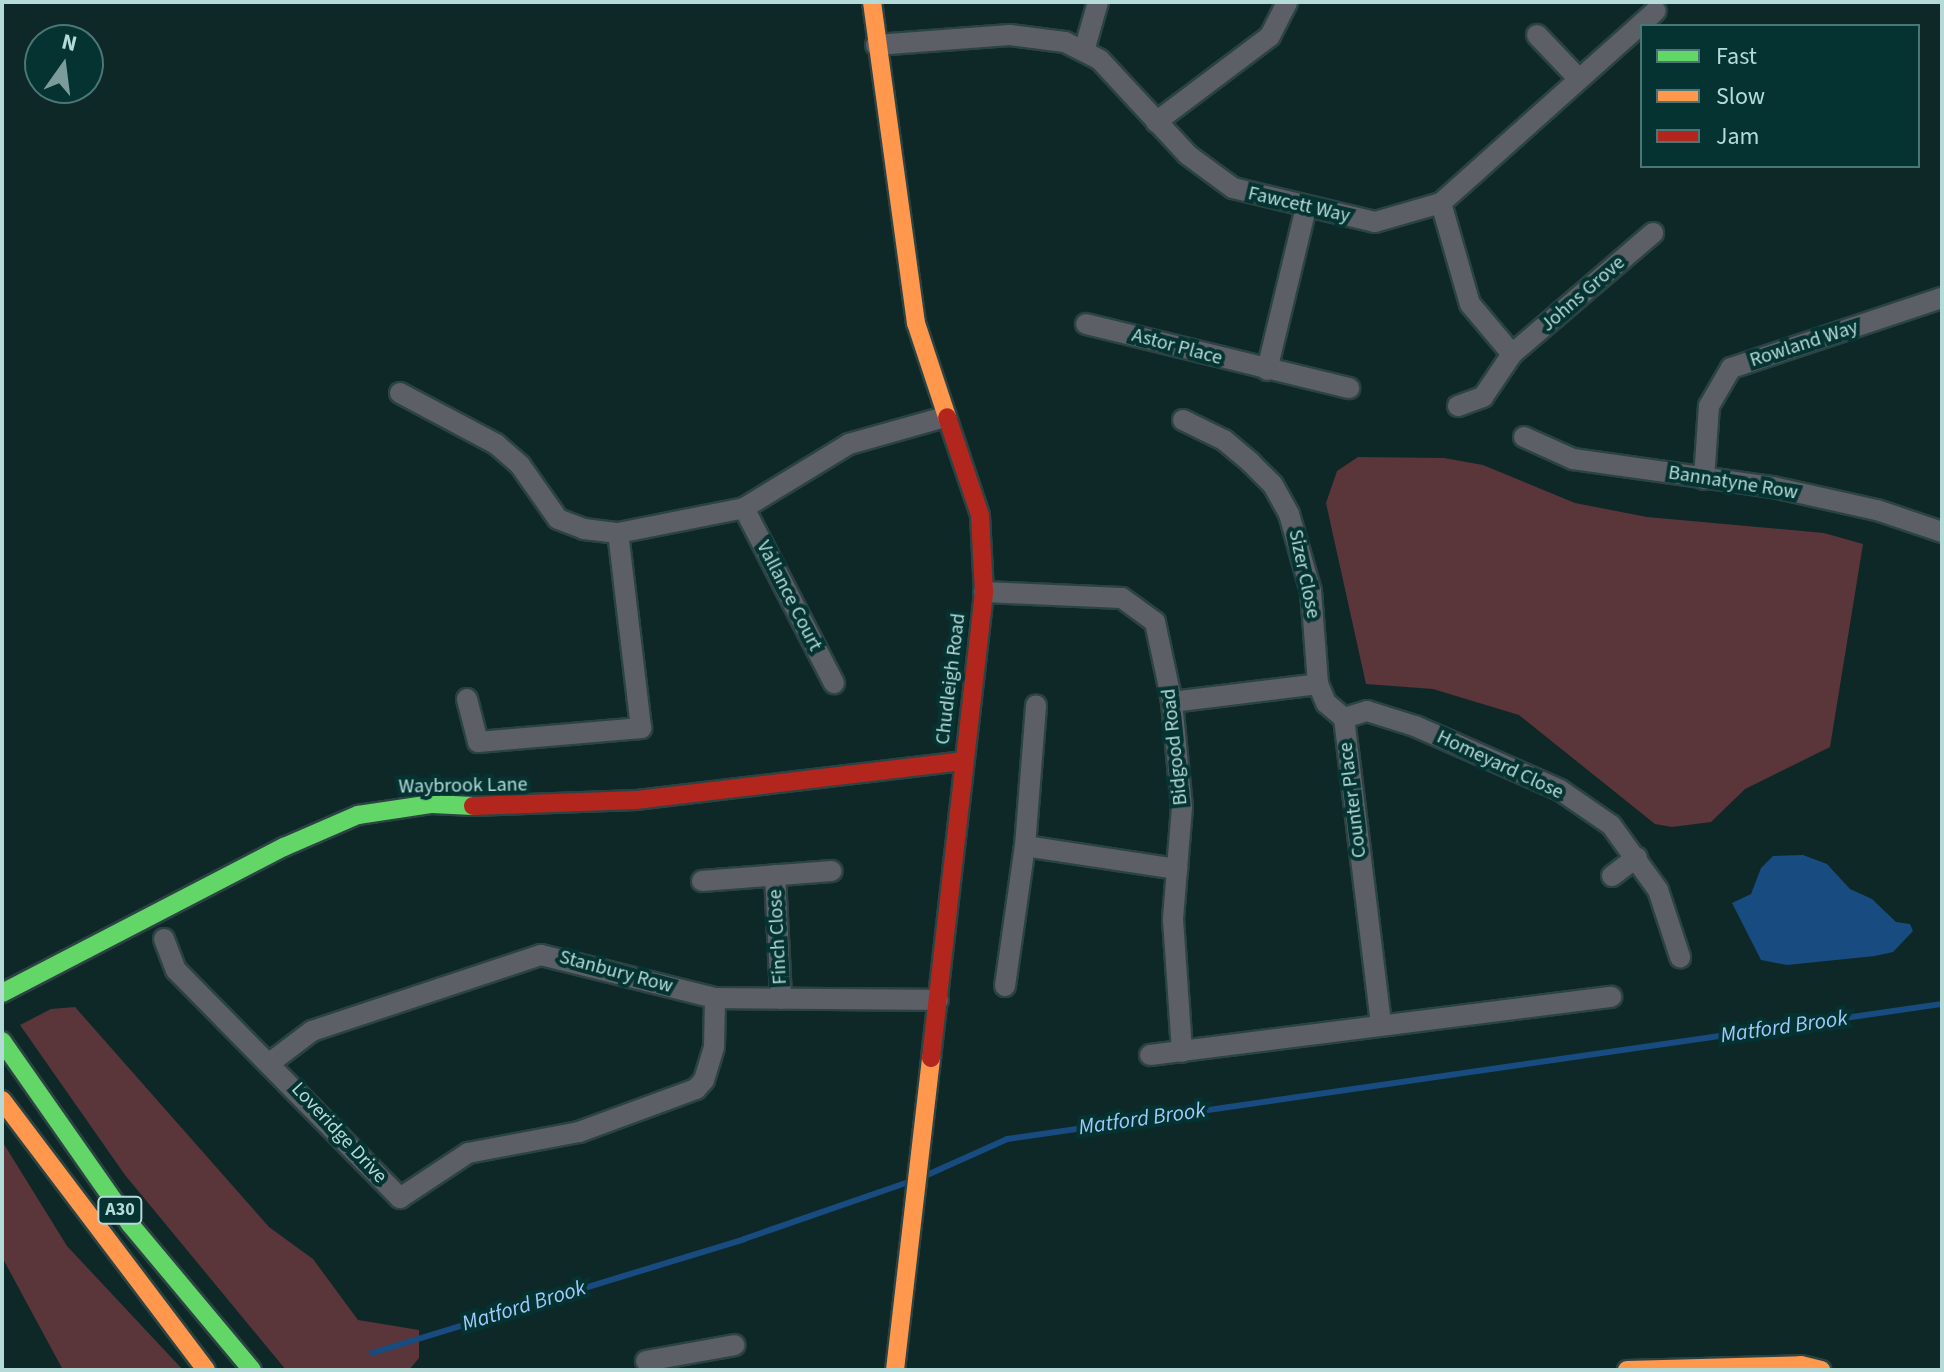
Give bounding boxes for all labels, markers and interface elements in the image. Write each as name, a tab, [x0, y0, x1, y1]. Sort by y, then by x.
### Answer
north arrow	[24, 24, 104, 104]
legend	[1640, 24, 1920, 168]
text: N	[58, 25, 80, 60]
text: Fast	[1716, 39, 1757, 74]
text: Slow	[1716, 79, 1765, 114]
text: Jam	[1716, 119, 1760, 154]
street label: Fawcett Way	[1246, 182, 1352, 228]
street label: Johns Grove	[1536, 251, 1630, 337]
street label: Rowland Way	[1747, 315, 1861, 373]
street label: Astor Place	[1129, 323, 1225, 371]
street label: Bannatyne Row	[1667, 461, 1799, 505]
street label: Sizer Close	[1283, 527, 1325, 621]
street label: Vallance Court	[751, 537, 827, 655]
street label: Chudleigh Road	[931, 612, 971, 746]
street label: Bidgood Road	[1157, 687, 1193, 807]
street label: Homeyard Close	[1433, 725, 1567, 805]
street label: Counter Place	[1334, 741, 1372, 859]
street label: Waybrook Lane	[398, 773, 528, 799]
street label: Finch Close	[764, 889, 792, 985]
street label: Stanbury Row	[557, 945, 675, 999]
water label: Matford Brook	[1719, 1005, 1849, 1049]
street label: Loveridge Drive	[286, 1077, 392, 1189]
water label: Matford Brook	[1077, 1097, 1207, 1141]
road number: A30	[96, 1196, 144, 1224]
water label: Matford Brook	[459, 1275, 589, 1337]

